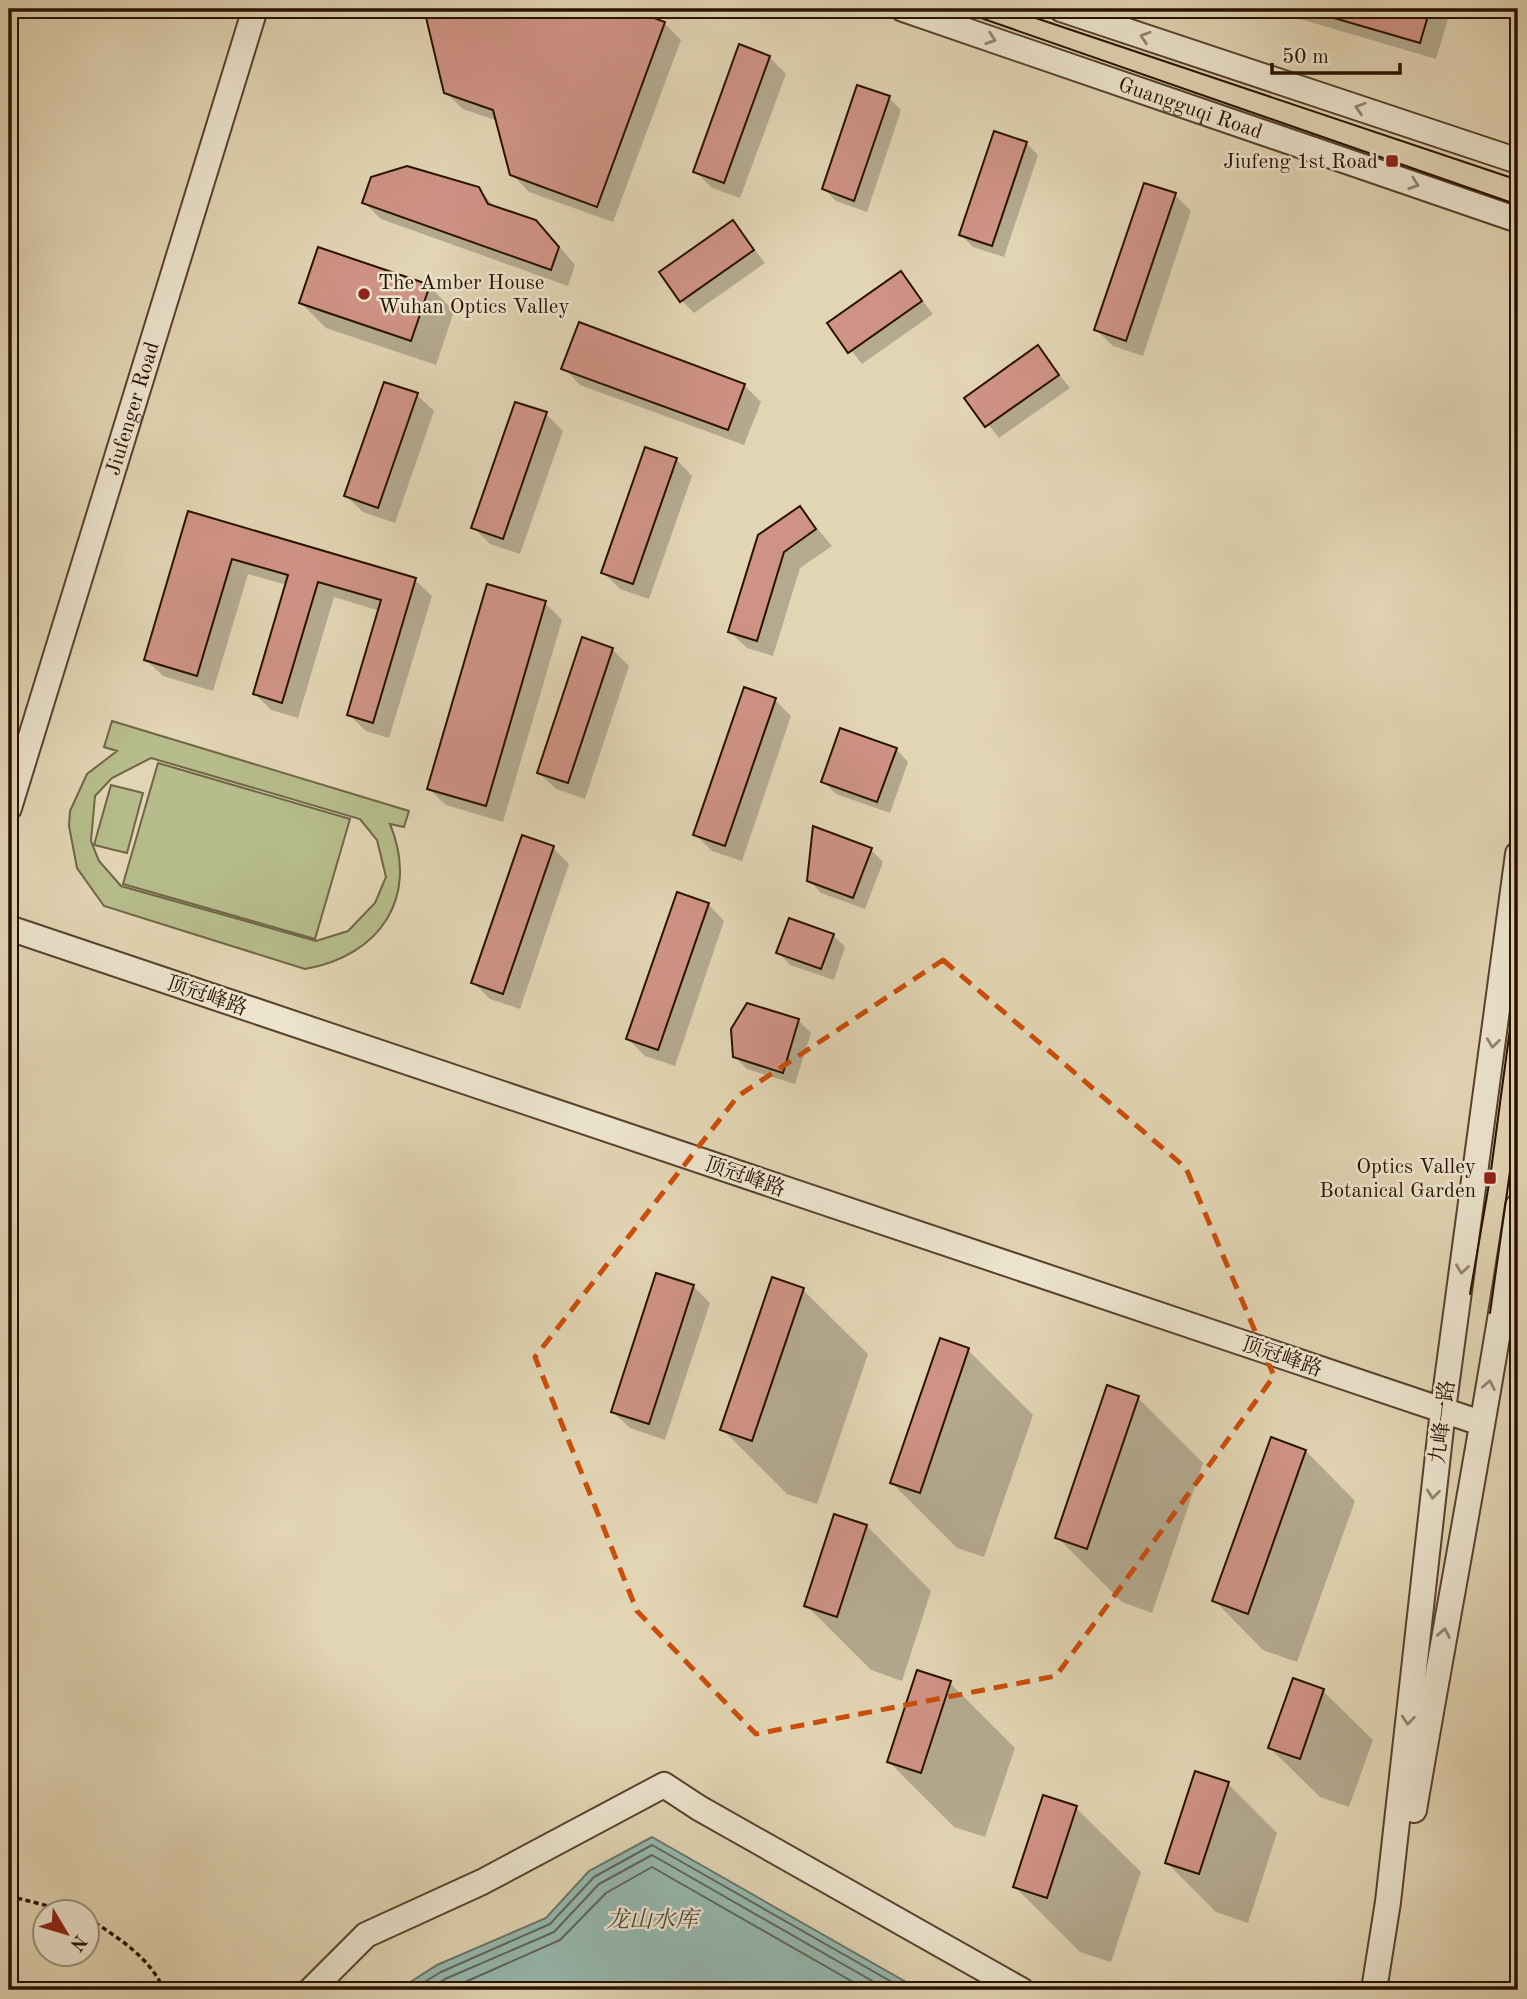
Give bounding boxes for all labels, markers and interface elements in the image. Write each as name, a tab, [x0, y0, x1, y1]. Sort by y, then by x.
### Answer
one-way arrow	[1139, 30, 1151, 45]
one-way arrow	[984, 31, 996, 45]
scale bar	[1272, 32, 1399, 76]
text: 50 m	[1282, 47, 1329, 68]
street label: Guangguqi Road	[1115, 75, 1265, 143]
one-way arrow	[1355, 102, 1367, 116]
place label: Jiufeng 1st Road	[1223, 152, 1378, 173]
marker: Jiufeng 1st Road	[1384, 153, 1400, 169]
one-way arrow	[1408, 176, 1420, 190]
place label: The Amber House Wuhan Optics Valley	[378, 273, 570, 318]
marker: The Amber House Wuhan Optics Valley	[356, 286, 372, 302]
street label: Jiufenger Road	[103, 340, 164, 478]
street label: 顶冠峰路	[163, 971, 250, 1020]
one-way arrow	[1486, 1037, 1501, 1049]
street label: 顶冠峰路	[701, 1152, 788, 1201]
place label: Optics Valley Botanical Garden	[1319, 1157, 1476, 1202]
marker: Optics Valley Botanical Garden	[1482, 1170, 1498, 1186]
one-way arrow	[1455, 1263, 1470, 1274]
street label: 顶冠峰路	[1238, 1332, 1325, 1381]
street label: 九峰一路	[1426, 1379, 1459, 1465]
one-way arrow	[1481, 1380, 1496, 1392]
one-way arrow	[1426, 1488, 1441, 1500]
one-way arrow	[1436, 1627, 1451, 1639]
one-way arrow	[1401, 1714, 1416, 1726]
north arrow	[32, 1898, 102, 1968]
water label: 龙山水库	[606, 1907, 702, 1932]
text: N	[65, 1930, 89, 1954]

